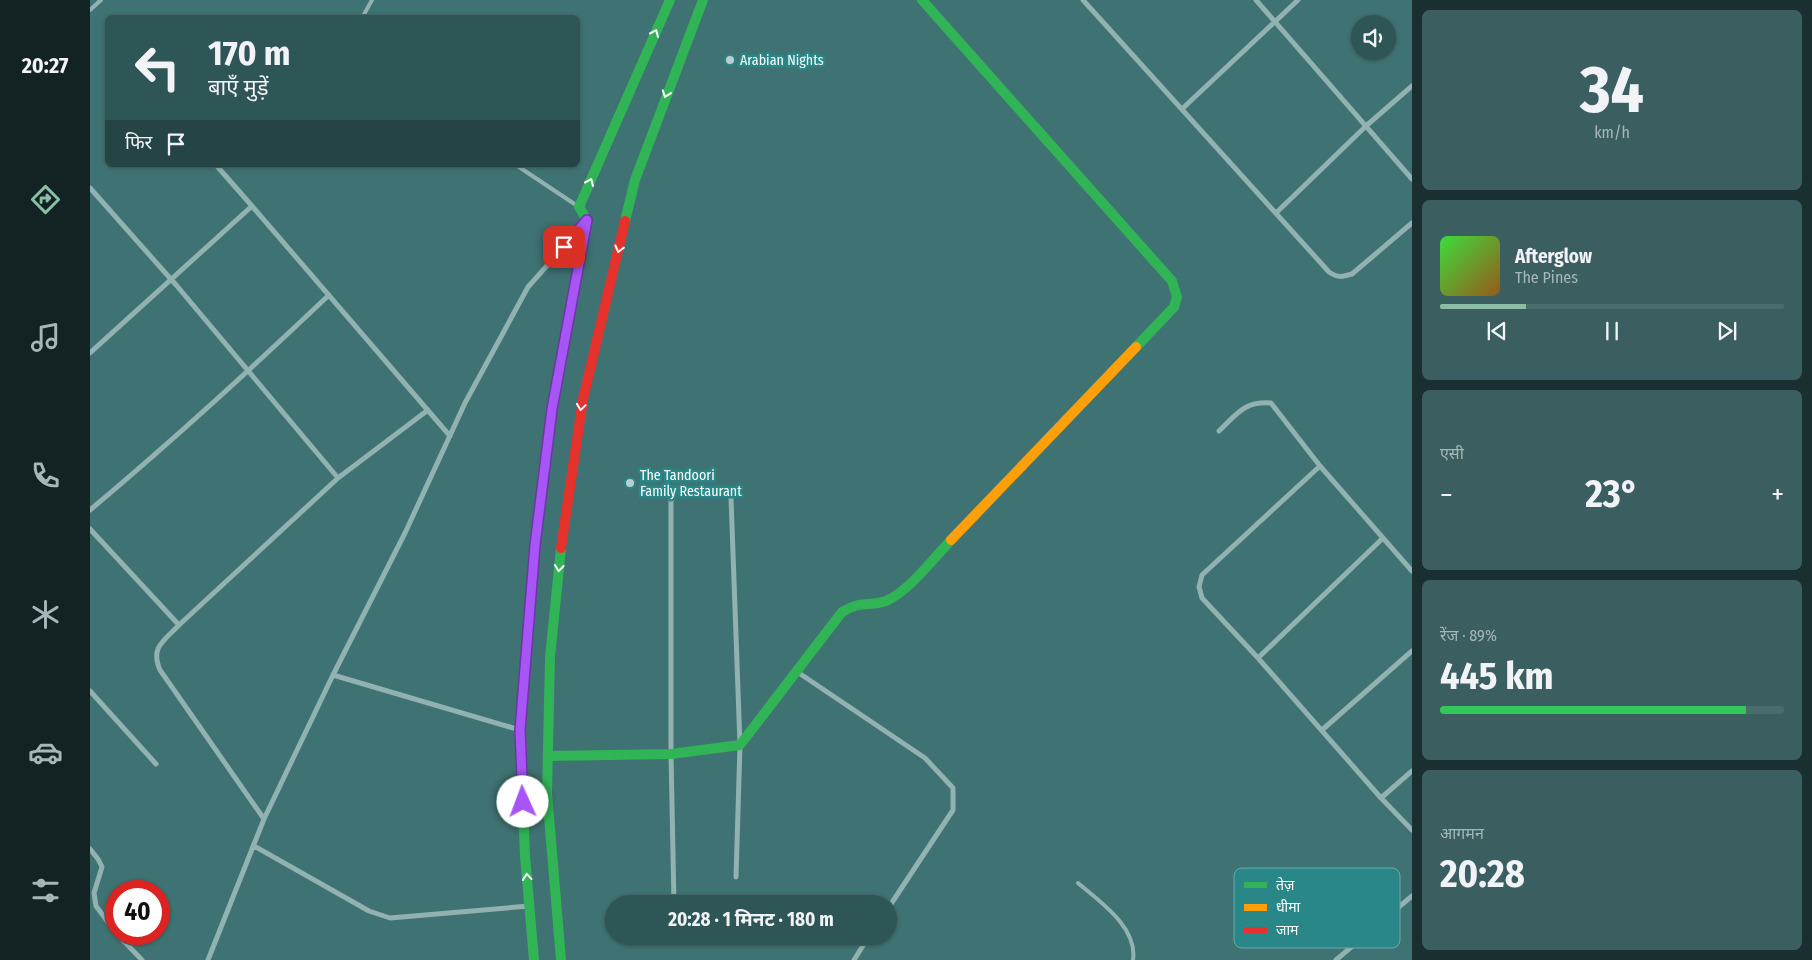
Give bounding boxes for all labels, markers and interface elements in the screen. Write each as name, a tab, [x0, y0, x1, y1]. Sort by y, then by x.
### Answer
map controls	[1351, 15, 1396, 60]
button: sound	[1351, 15, 1396, 60]
one-way arrow	[649, 29, 660, 38]
text: 170 m	[208, 32, 291, 74]
icon: left	[125, 35, 190, 100]
text: 34	[1580, 51, 1644, 129]
text: 20:27	[22, 52, 68, 79]
place label: Arabian Nights	[740, 52, 824, 69]
marker: Arabian Nights	[724, 54, 736, 66]
text: बाएँ मुड़ें	[208, 74, 269, 101]
one-way arrow	[662, 89, 672, 98]
text: km/h	[1594, 123, 1630, 142]
icon: arrive	[162, 130, 190, 158]
text: फिर	[125, 131, 152, 154]
one-way arrow	[584, 178, 595, 187]
icon: directions	[28, 182, 63, 217]
pin	[543, 226, 585, 268]
icon: arrive	[550, 233, 578, 261]
one-way arrow	[614, 245, 624, 253]
text: Afterglow	[1515, 245, 1592, 268]
text: The Pines	[1515, 268, 1578, 287]
icon: previous	[1483, 317, 1511, 345]
icon: pause	[1598, 317, 1626, 345]
icon: next	[1713, 317, 1741, 345]
icon: music	[28, 320, 63, 355]
one-way arrow	[576, 404, 587, 412]
text: एसी	[1440, 444, 1464, 463]
icon: phone	[28, 458, 63, 493]
place label: The Tandoori Family Restaurant	[640, 467, 742, 500]
text: 23°	[1585, 471, 1639, 517]
marker: The Tandoori Family Restaurant	[624, 477, 636, 489]
text: −	[1440, 478, 1453, 511]
text: +	[1771, 478, 1784, 511]
one-way arrow	[554, 565, 565, 573]
icon: climate	[28, 597, 63, 632]
text: रेंज · 89%	[1440, 626, 1497, 645]
text: 445 km	[1440, 653, 1554, 699]
icon: car	[28, 735, 63, 770]
position arrow	[496, 775, 548, 827]
text: आगमन	[1440, 824, 1484, 843]
text: 20:28	[1440, 851, 1525, 897]
legend	[1234, 868, 1400, 948]
one-way arrow	[521, 872, 532, 880]
icon: filters	[28, 873, 63, 908]
text: तेज़	[1276, 876, 1295, 894]
speed limit sign: 40	[105, 880, 170, 945]
text: धीमा	[1276, 899, 1301, 916]
text: 20:28 · 1 मिनट · 180 m	[668, 908, 834, 931]
text: जाम	[1276, 922, 1299, 939]

